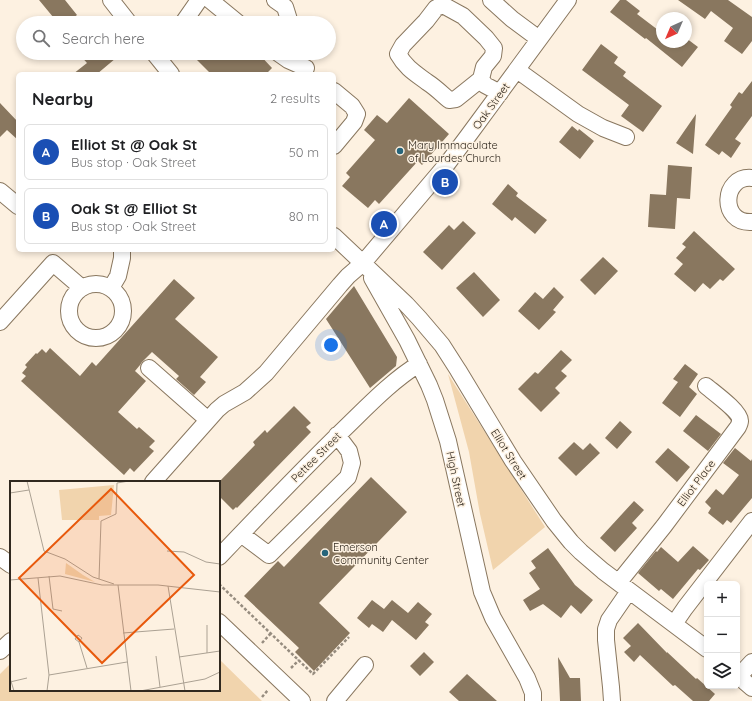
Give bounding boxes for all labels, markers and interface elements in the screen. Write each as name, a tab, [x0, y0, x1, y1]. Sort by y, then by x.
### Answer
north arrow	[656, 12, 692, 48]
search box	[16, 16, 336, 60]
icon: search	[30, 27, 52, 49]
text: Search here	[62, 29, 145, 48]
street label: Oak Street	[469, 80, 513, 132]
text: Nearby	[32, 88, 93, 109]
text: 2 results	[270, 90, 320, 106]
text: Elliot St @ Oak St	[71, 135, 198, 154]
place label: Mary Immaculate of Lourdes Church	[408, 138, 501, 165]
text: A	[42, 144, 50, 160]
text: 50 m	[289, 144, 319, 160]
marker: Mary Immaculate of Lourdes Church	[395, 146, 405, 156]
text: Bus stop · Oak Street	[71, 154, 196, 170]
pin: B	[432, 167, 458, 197]
text: Oak St @ Elliot St	[71, 199, 198, 218]
text: B	[42, 208, 50, 224]
text: 80 m	[289, 208, 319, 224]
pin: A	[371, 209, 397, 239]
text: Bus stop · Oak Street	[71, 218, 196, 234]
your location	[321, 335, 341, 355]
street label: Elliot Street	[488, 426, 530, 482]
street label: Pettee Street	[288, 429, 344, 485]
street label: High Street	[443, 450, 469, 508]
street label: Elliot Place	[674, 457, 718, 509]
inset map	[10, 481, 220, 691]
place label: Emerson Community Center	[333, 540, 429, 567]
marker: Emerson Community Center	[320, 548, 330, 558]
map controls	[704, 581, 740, 689]
button: +	[704, 581, 740, 617]
button: −	[704, 617, 740, 653]
button: layers	[704, 653, 740, 689]

